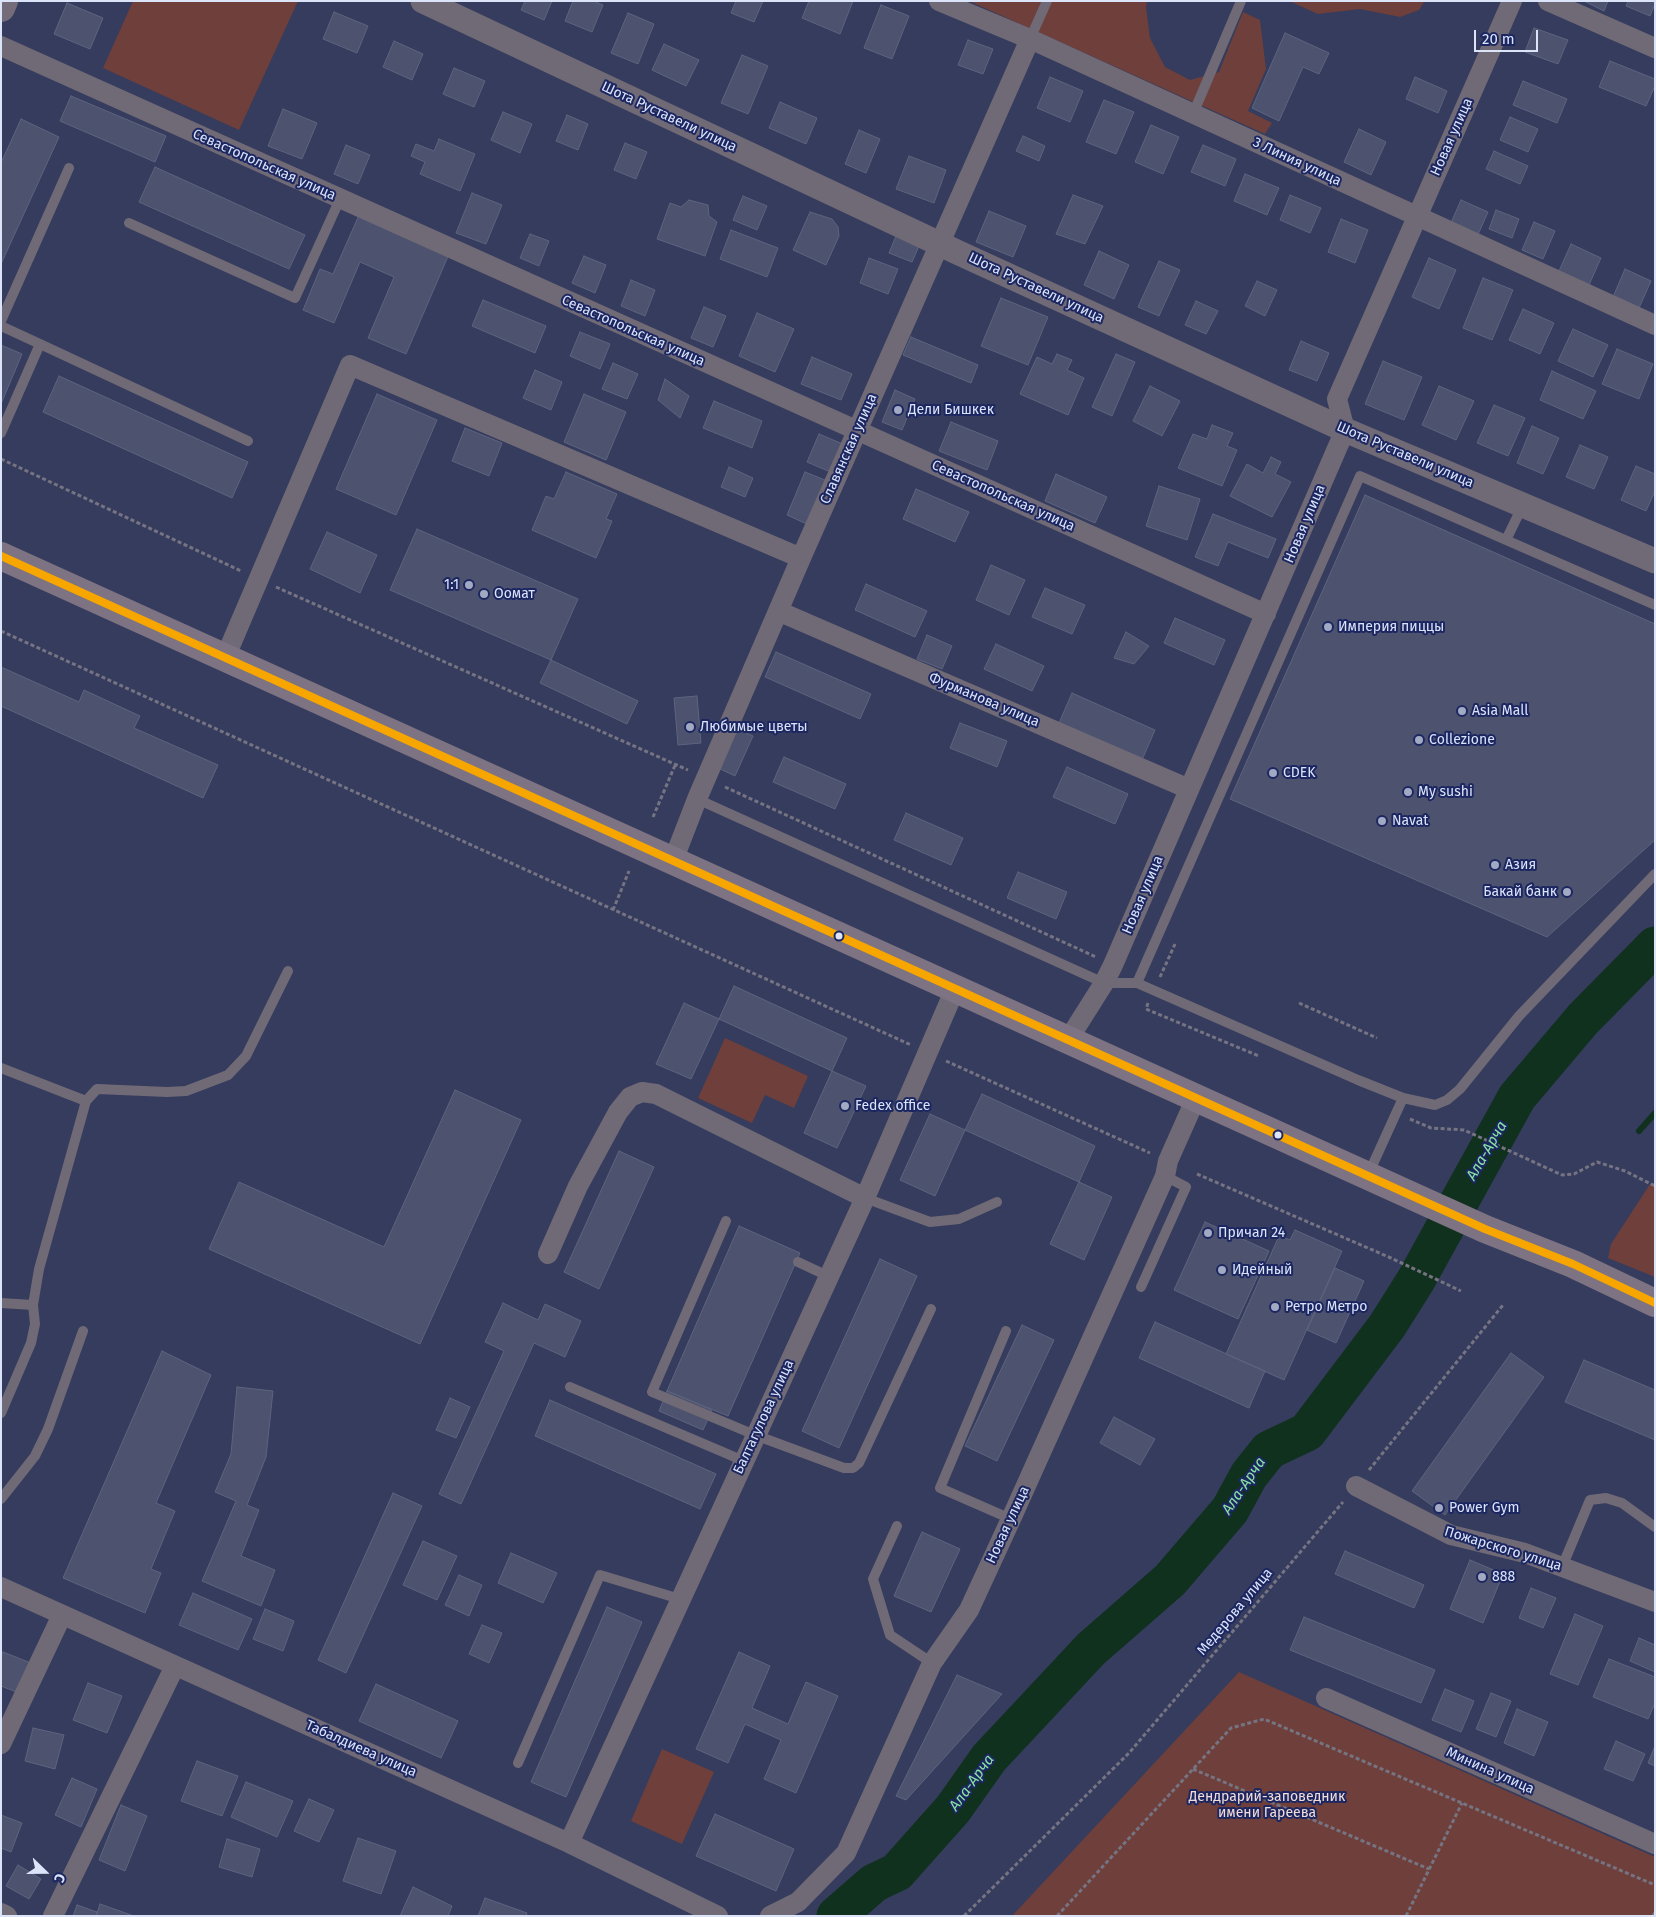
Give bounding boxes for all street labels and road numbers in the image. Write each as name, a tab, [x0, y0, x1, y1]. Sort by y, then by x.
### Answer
street label: Шота Руставели улица	[599, 78, 739, 156]
street label: Новая улица	[1427, 95, 1477, 179]
street label: Севастопольская улица	[190, 126, 338, 204]
street label: 3 Линия улица	[1250, 134, 1344, 190]
street label: Шота Руставели улица	[966, 249, 1106, 327]
street label: Севастопольская улица	[559, 292, 707, 370]
street label: Славянская улица	[817, 391, 881, 507]
street label: Шота Руставели улица	[1334, 418, 1476, 492]
street label: Севастопольская улица	[929, 457, 1077, 535]
street label: Новая улица	[1281, 482, 1329, 566]
street label: Фурманова улица	[926, 669, 1042, 731]
street label: Новая улица	[1119, 853, 1167, 937]
street label: Балтагулова улица	[730, 1357, 798, 1477]
street label: Новая улица	[983, 1484, 1033, 1566]
street label: Пожарского улица	[1442, 1523, 1564, 1575]
street label: Медерова улица	[1194, 1565, 1276, 1659]
street label: Табалдиева улица	[303, 1717, 419, 1781]
street label: Минина улица	[1443, 1744, 1537, 1798]

